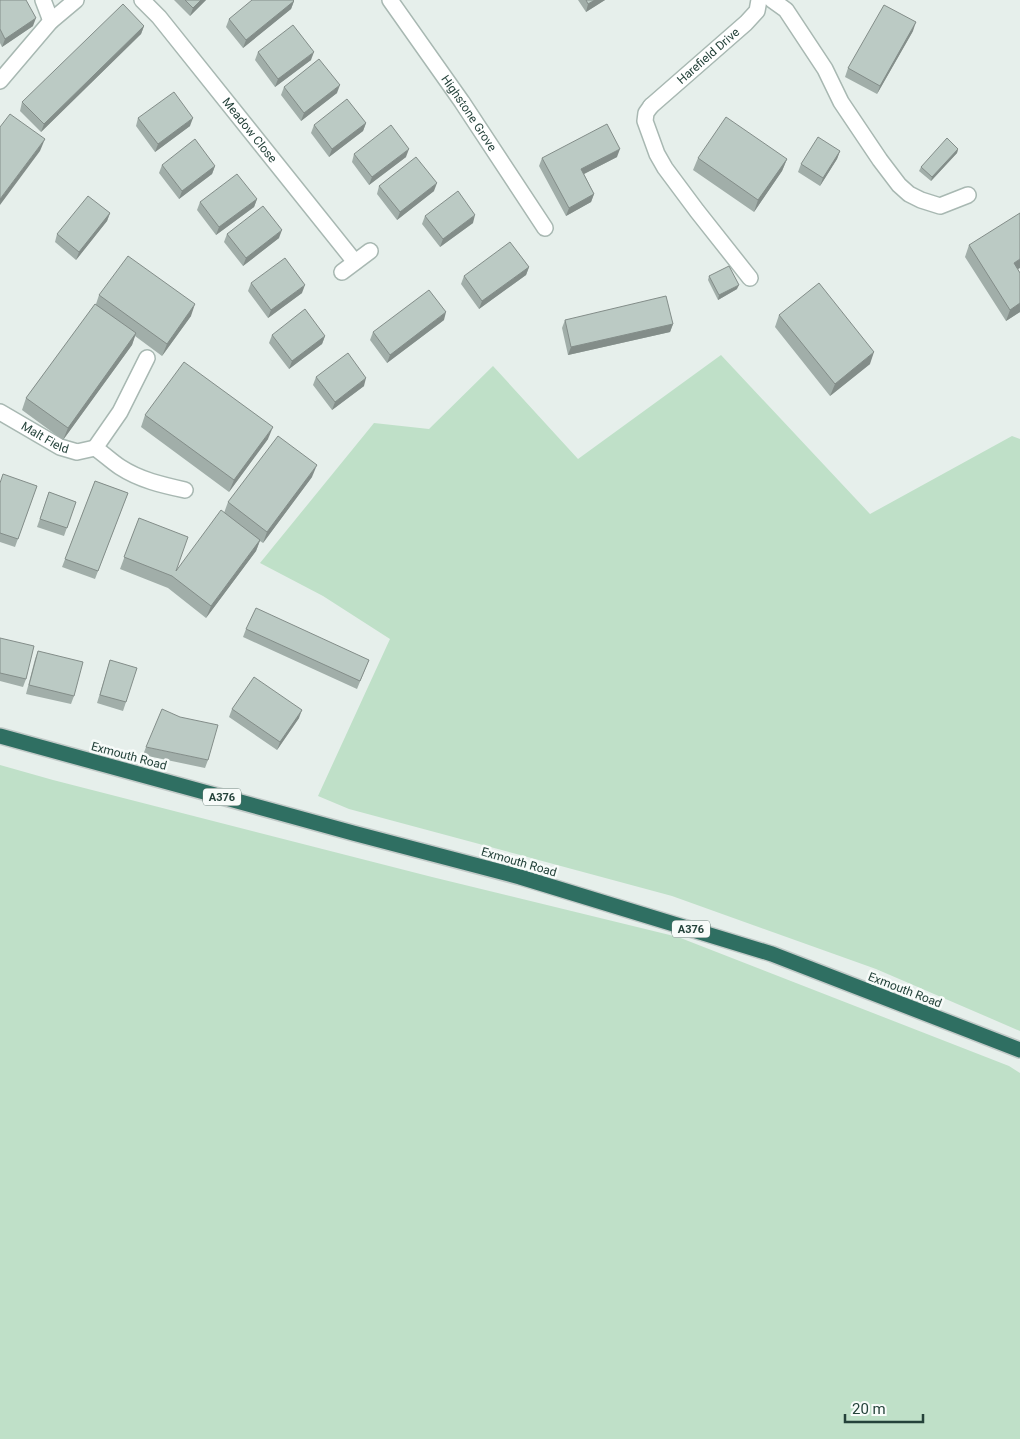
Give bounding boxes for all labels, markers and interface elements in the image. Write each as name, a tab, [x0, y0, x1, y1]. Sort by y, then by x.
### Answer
street label: Harefield Drive	[674, 25, 742, 87]
street label: Highstone Grove	[438, 72, 499, 154]
street label: Meadow Close	[219, 95, 280, 165]
street label: Malt Field	[19, 419, 70, 456]
street label: Exmouth Road	[90, 739, 168, 773]
road number: A376	[203, 789, 241, 806]
street label: Exmouth Road	[480, 845, 558, 879]
road number: A376	[672, 921, 710, 938]
street label: Exmouth Road	[866, 970, 944, 1010]
scale bar	[845, 1392, 922, 1424]
text: 20 m	[852, 1400, 886, 1418]

